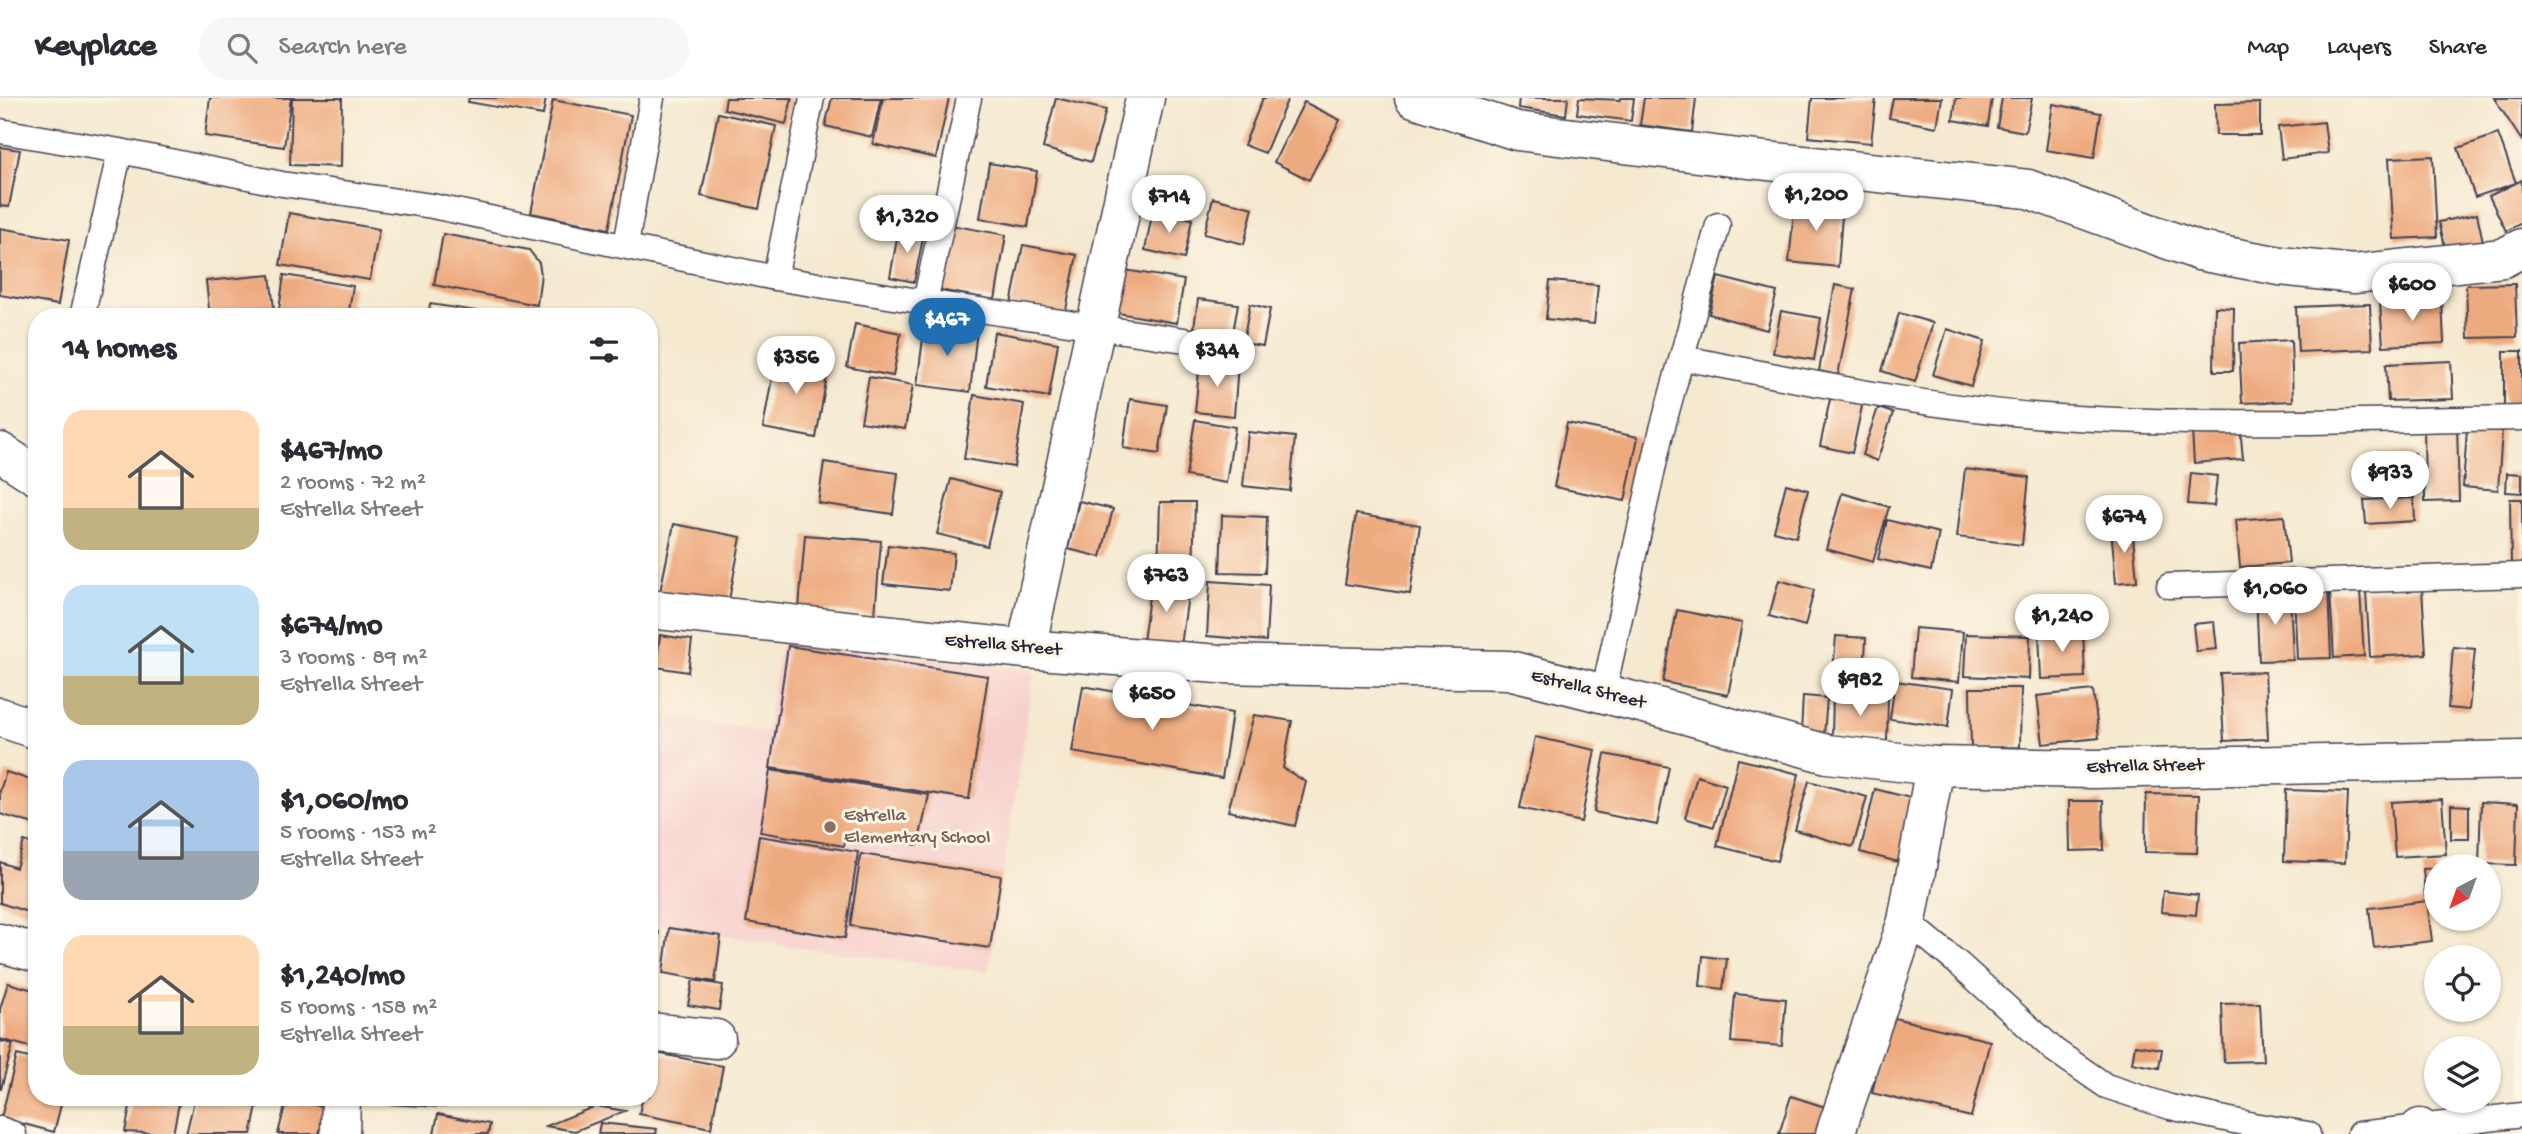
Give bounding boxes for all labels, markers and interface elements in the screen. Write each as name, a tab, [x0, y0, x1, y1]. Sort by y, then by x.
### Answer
search box	[199, 17, 689, 80]
text: Keyplace	[35, 29, 157, 67]
icon: search	[223, 29, 261, 67]
text: Search here	[279, 33, 407, 64]
text: Map	[2247, 34, 2289, 63]
text: Layers	[2327, 34, 2391, 63]
text: Share	[2429, 34, 2487, 63]
pin: $1,200	[1759, 174, 1873, 233]
pin: $714	[1128, 176, 1210, 235]
text: $1,200	[1784, 182, 1848, 209]
text: $714	[1148, 184, 1190, 211]
pin: $1,320	[850, 195, 964, 255]
text: $1,320	[875, 204, 939, 231]
pin: $600	[2371, 264, 2453, 323]
text: $600	[2388, 272, 2436, 299]
pin: $467	[906, 299, 988, 358]
text: $467	[925, 307, 969, 334]
pin: $344	[1176, 330, 1258, 389]
icon: filters	[585, 331, 623, 369]
text: 14 homes	[63, 333, 176, 368]
pin: $356	[755, 336, 837, 396]
text: $344	[1195, 338, 1239, 365]
text: $356	[773, 345, 819, 372]
text: $467/mo	[280, 435, 383, 470]
icon: home	[119, 438, 203, 522]
pin: $933	[2349, 452, 2431, 511]
text: $933	[2367, 460, 2413, 487]
text: 2 rooms · 72 m²	[280, 470, 426, 497]
pin: $674	[2083, 496, 2165, 555]
text: Estrella Street	[280, 497, 422, 524]
text: $674	[2102, 504, 2146, 531]
pin: $763	[1125, 554, 1207, 614]
text: $763	[1143, 563, 1189, 590]
pin: $1,060	[2218, 568, 2332, 627]
text: $1,060	[2243, 576, 2307, 603]
pin: $1,240	[2005, 594, 2119, 654]
text: $1,240	[2031, 603, 2093, 630]
text: $674/mo	[280, 610, 383, 645]
icon: home	[119, 613, 203, 697]
street label: Estrella Street	[944, 629, 1065, 663]
text: 3 rooms · 89 m²	[280, 645, 427, 672]
pin: $982	[1819, 658, 1901, 718]
street label: Estrella Street	[1528, 665, 1650, 716]
text: $982	[1837, 667, 1883, 694]
text: Estrella Street	[280, 672, 422, 699]
pin: $650	[1111, 672, 1193, 732]
text: $650	[1128, 681, 1176, 708]
street label: Estrella Street	[2086, 754, 2206, 780]
text: $1,060/mo	[280, 785, 408, 820]
icon: home	[119, 788, 203, 872]
place label: Estrella Elementary School	[844, 805, 990, 850]
marker: Estrella Elementary School	[822, 819, 838, 835]
text: 5 rooms · 153 m²	[280, 820, 437, 847]
text: Estrella Street	[280, 847, 422, 874]
north arrow	[2424, 854, 2501, 931]
map controls	[2424, 854, 2501, 1113]
button: locate	[2424, 945, 2501, 1022]
text: $1,240/mo	[280, 960, 405, 995]
icon: home	[119, 963, 203, 1047]
text: 5 rooms · 158 m²	[280, 995, 437, 1022]
text: Estrella Street	[280, 1022, 422, 1049]
button: layers	[2424, 1036, 2501, 1113]

